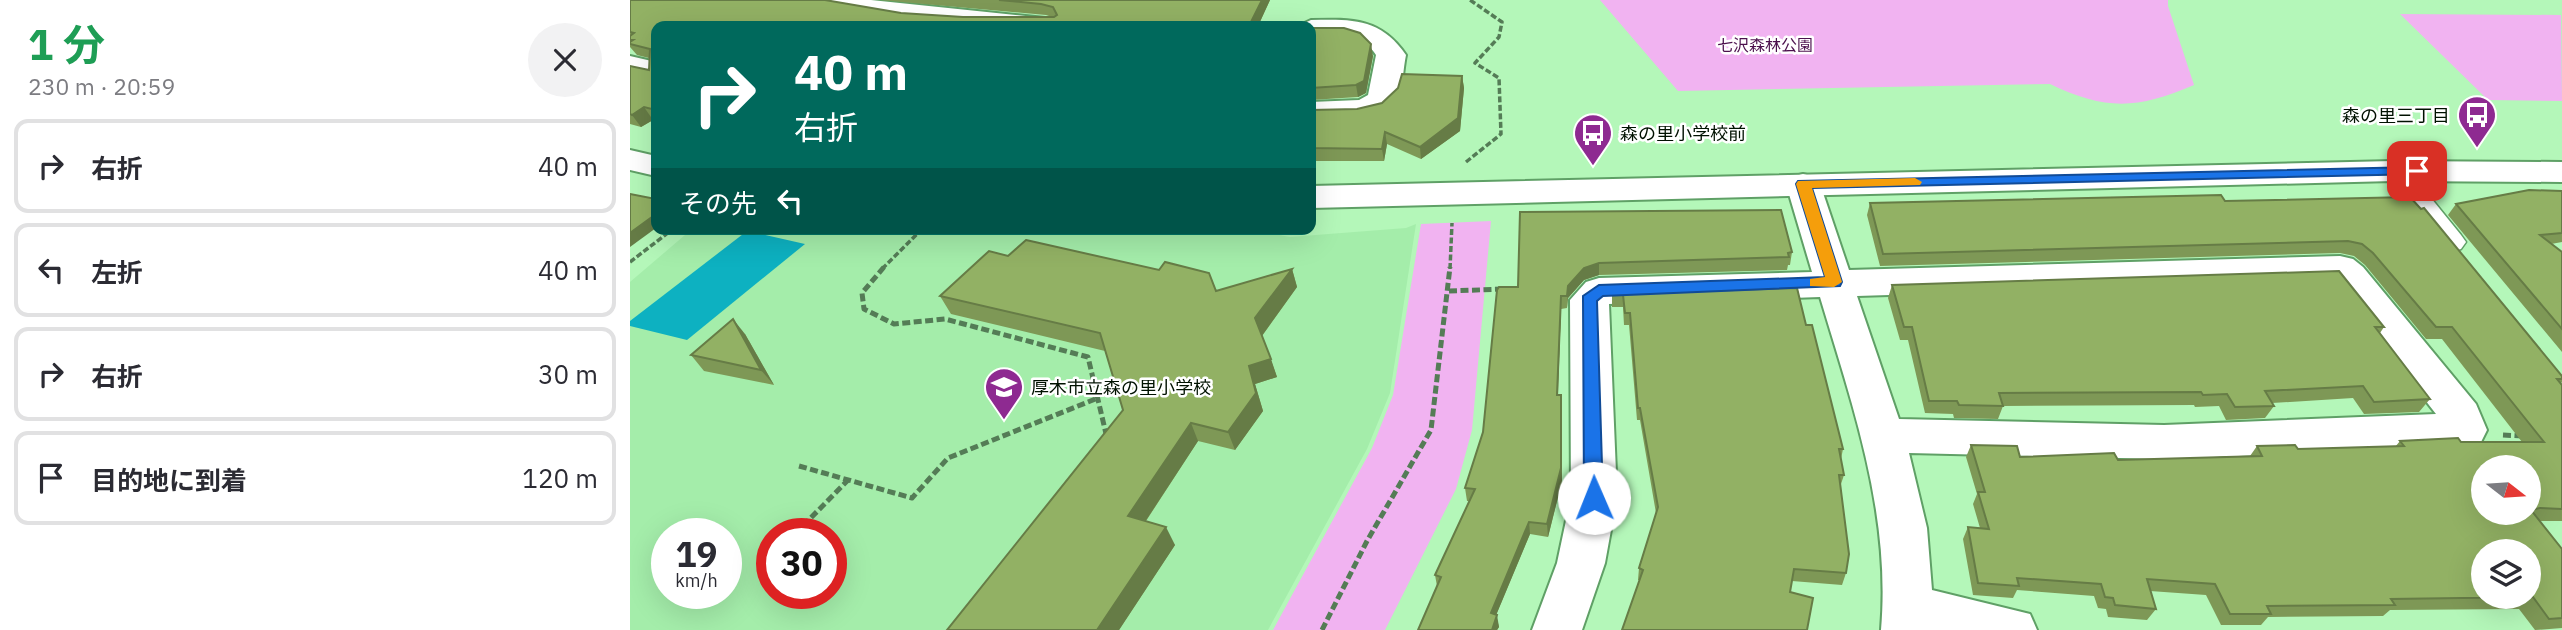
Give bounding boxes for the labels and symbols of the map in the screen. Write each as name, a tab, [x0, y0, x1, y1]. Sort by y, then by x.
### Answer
park label: 七沢森林公園	[1717, 35, 1813, 55]
bus stop icon: 森の里三丁目	[2456, 94, 2498, 149]
place label: 森の里三丁目	[2342, 104, 2450, 127]
bus stop icon: 森の里小学校前	[1572, 112, 1614, 167]
place label: 森の里小学校前	[1620, 122, 1746, 145]
pin	[2387, 141, 2447, 201]
school or university icon: 厚木市立森の里小学校	[983, 366, 1025, 421]
place label: 厚木市立森の里小学校	[1031, 376, 1211, 399]
north arrow	[2471, 455, 2541, 525]
position arrow	[1557, 461, 1631, 535]
speed limit sign: 30	[756, 518, 847, 609]

